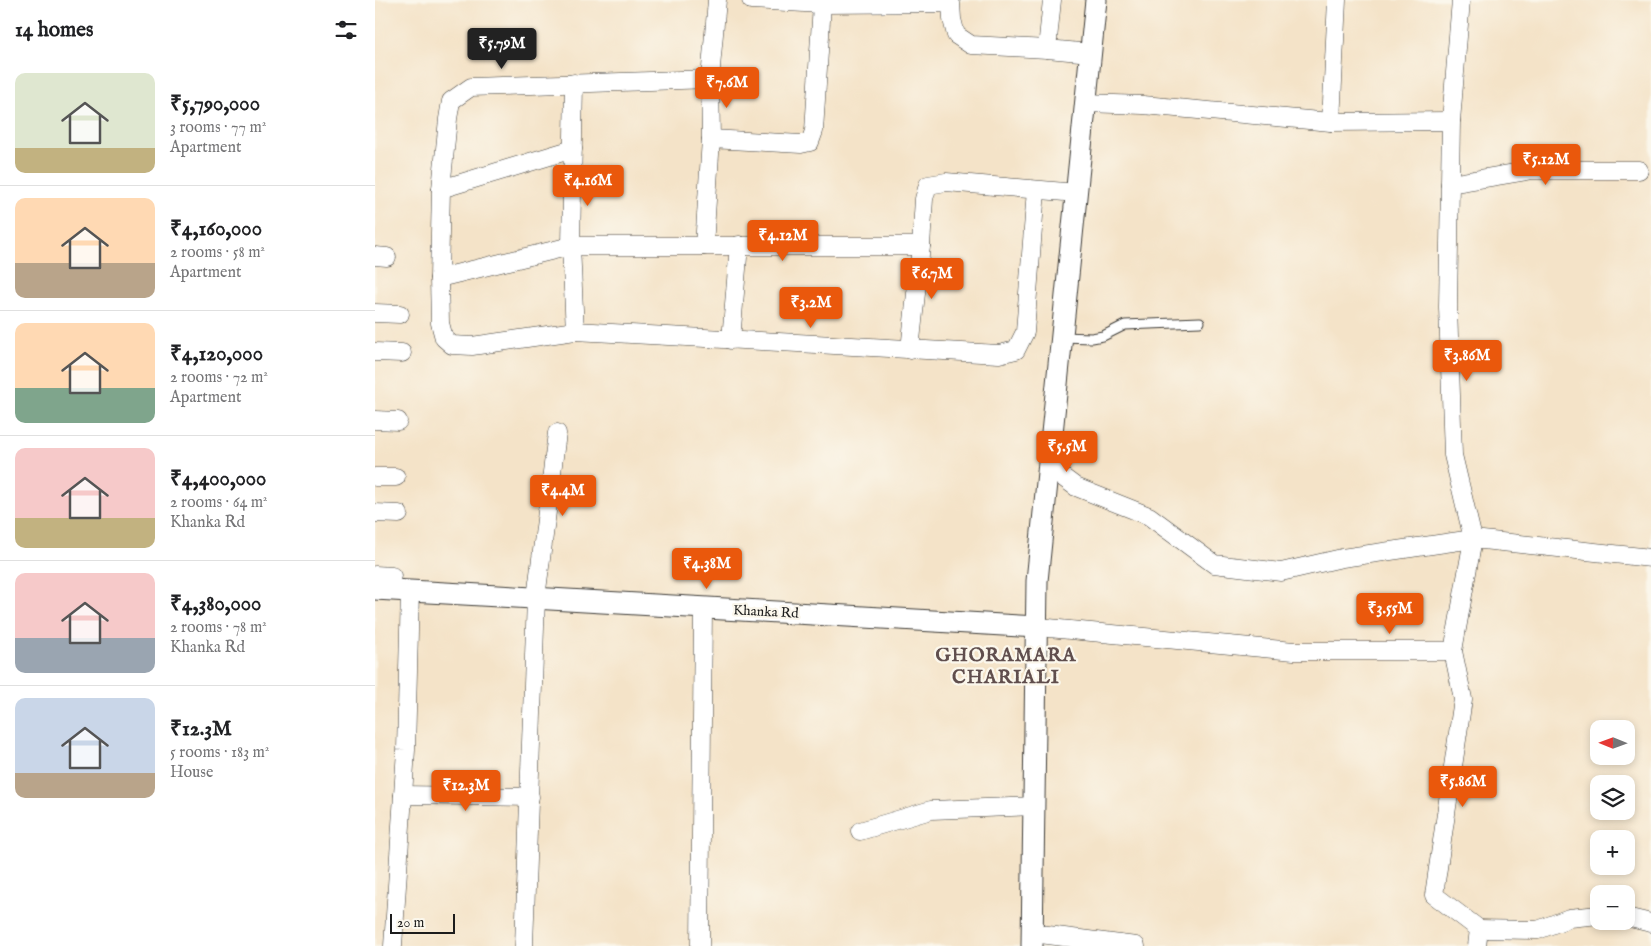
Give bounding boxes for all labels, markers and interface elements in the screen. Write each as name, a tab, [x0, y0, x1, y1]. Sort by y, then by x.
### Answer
icon: filters	[332, 16, 360, 44]
text: 14 homes	[15, 17, 93, 44]
pin: ₹5.79M	[461, 28, 543, 70]
text: ₹5.79M	[478, 34, 526, 54]
pin: ₹7.6M	[692, 66, 762, 109]
text: ₹7.6M	[706, 73, 748, 93]
text: ₹5,790,000	[170, 91, 260, 118]
icon: home	[55, 93, 115, 153]
text: 3 rooms · 77 m²	[170, 118, 266, 138]
text: Apartment	[170, 138, 241, 158]
pin: ₹5.12M	[1505, 144, 1587, 186]
text: ₹5.12M	[1523, 150, 1569, 170]
pin: ₹4.16M	[547, 164, 629, 207]
text: ₹4.16M	[564, 171, 612, 191]
text: ₹4,160,000	[170, 216, 262, 243]
icon: home	[55, 218, 115, 278]
pin: ₹4.12M	[742, 220, 824, 262]
text: ₹4.12M	[758, 226, 808, 246]
text: 2 rooms · 58 m²	[170, 243, 265, 263]
pin: ₹6.7M	[897, 258, 967, 300]
text: Apartment	[170, 263, 241, 283]
text: ₹6.7M	[911, 264, 953, 284]
pin: ₹3.2M	[776, 286, 846, 329]
text: ₹3.2M	[790, 293, 832, 313]
pin: ₹3.86M	[1426, 340, 1508, 382]
text: ₹4,120,000	[170, 341, 263, 368]
icon: home	[55, 343, 115, 403]
text: ₹3.86M	[1444, 346, 1490, 366]
text: 2 rooms · 72 m²	[170, 368, 268, 388]
text: Apartment	[170, 388, 241, 408]
pin: ₹5.5M	[1032, 430, 1102, 473]
text: ₹5.5M	[1047, 437, 1087, 457]
text: ₹4,400,000	[170, 466, 266, 493]
icon: home	[55, 468, 115, 528]
pin: ₹4.4M	[528, 474, 598, 517]
text: ₹4.4M	[541, 481, 585, 501]
text: 2 rooms · 64 m²	[170, 493, 268, 513]
text: Khanka Rd	[170, 513, 245, 533]
pin: ₹4.38M	[666, 548, 748, 590]
text: ₹4.38M	[683, 554, 731, 574]
text: ₹4,380,000	[170, 591, 261, 618]
pin: ₹3.55M	[1349, 592, 1431, 635]
icon: home	[55, 593, 115, 653]
text: ₹3.55M	[1367, 599, 1413, 619]
street label: Khanka Rd	[733, 601, 800, 623]
text: 2 rooms · 78 m²	[170, 618, 267, 638]
text: Khanka Rd	[170, 638, 245, 658]
district label: GHORAMARA CHARIALI	[936, 644, 1077, 690]
text: ₹12.3M	[170, 716, 232, 743]
icon: home	[55, 718, 115, 778]
north arrow	[1590, 720, 1635, 765]
map controls	[1590, 720, 1635, 930]
text: 5 rooms · 183 m²	[170, 743, 269, 763]
text: House	[170, 763, 213, 783]
pin: ₹5.86M	[1422, 766, 1504, 808]
pin: ₹12.3M	[425, 770, 507, 812]
text: ₹5.86M	[1440, 772, 1486, 792]
button: layers	[1590, 775, 1635, 820]
text: ₹12.3M	[442, 776, 490, 796]
button: +	[1590, 830, 1635, 875]
button: −	[1590, 885, 1635, 930]
scale bar	[390, 911, 455, 934]
text: 20 m	[397, 914, 424, 932]

